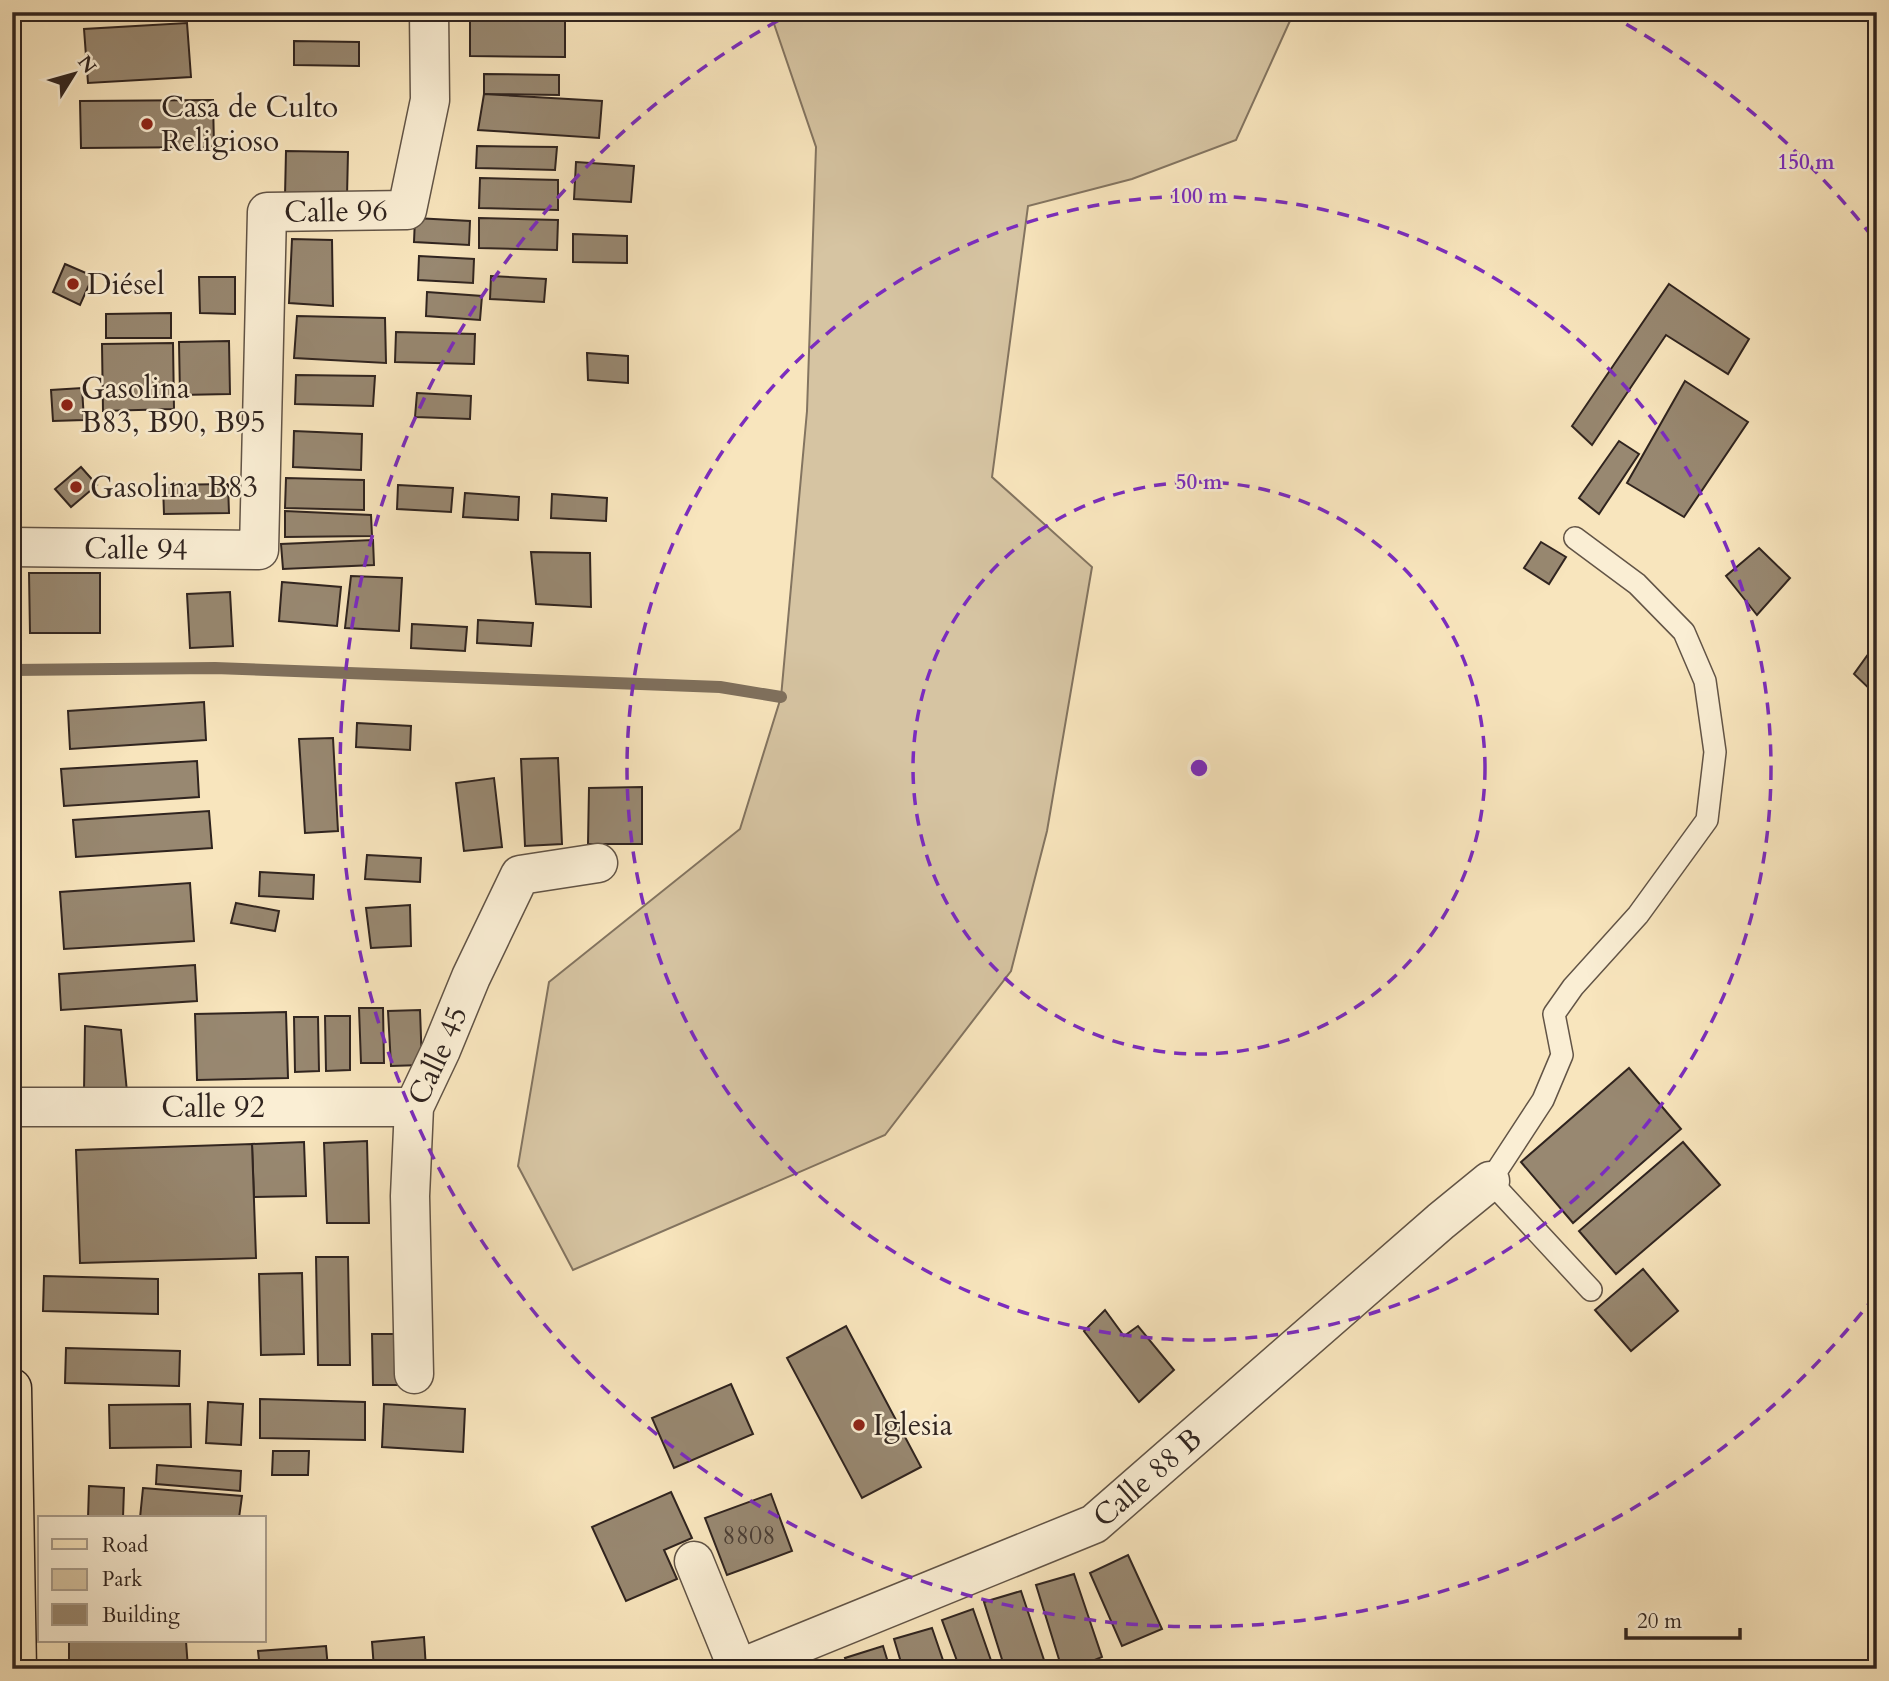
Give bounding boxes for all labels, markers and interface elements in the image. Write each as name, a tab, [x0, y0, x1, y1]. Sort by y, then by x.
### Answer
north arrow	[38, 38, 108, 108]
text: N	[71, 50, 102, 79]
place label: Casa de Culto Religioso	[161, 87, 338, 162]
marker: Casa de Culto Religioso	[139, 116, 155, 132]
text: 150 m	[1777, 148, 1835, 177]
text: 100 m	[1170, 182, 1228, 211]
street label: Calle 96	[284, 190, 388, 232]
place label: Diésel	[87, 264, 165, 305]
marker: Diésel	[65, 276, 81, 292]
place label: Gasolina B83, B90, B95	[81, 368, 266, 443]
marker: Gasolina B83, B90, B95	[59, 397, 75, 413]
place label: Gasolina B83	[90, 467, 258, 508]
text: 50 m	[1176, 468, 1223, 497]
marker: Gasolina B83	[68, 479, 84, 495]
street label: Calle 94	[84, 527, 188, 570]
centre of rings	[1187, 756, 1211, 780]
street label: Calle 45	[398, 1000, 477, 1111]
street label: Calle 92	[161, 1087, 265, 1128]
place label: Iglesia	[873, 1405, 953, 1446]
marker: Iglesia	[851, 1417, 867, 1433]
street label: Calle 88 B	[1084, 1419, 1210, 1536]
legend	[38, 1516, 266, 1642]
house number: 8808	[722, 1518, 776, 1553]
text: Road	[102, 1531, 148, 1560]
text: Park	[102, 1565, 143, 1594]
scale bar	[1626, 1597, 1740, 1641]
text: Building	[102, 1601, 180, 1630]
text: 20 m	[1637, 1607, 1682, 1636]

